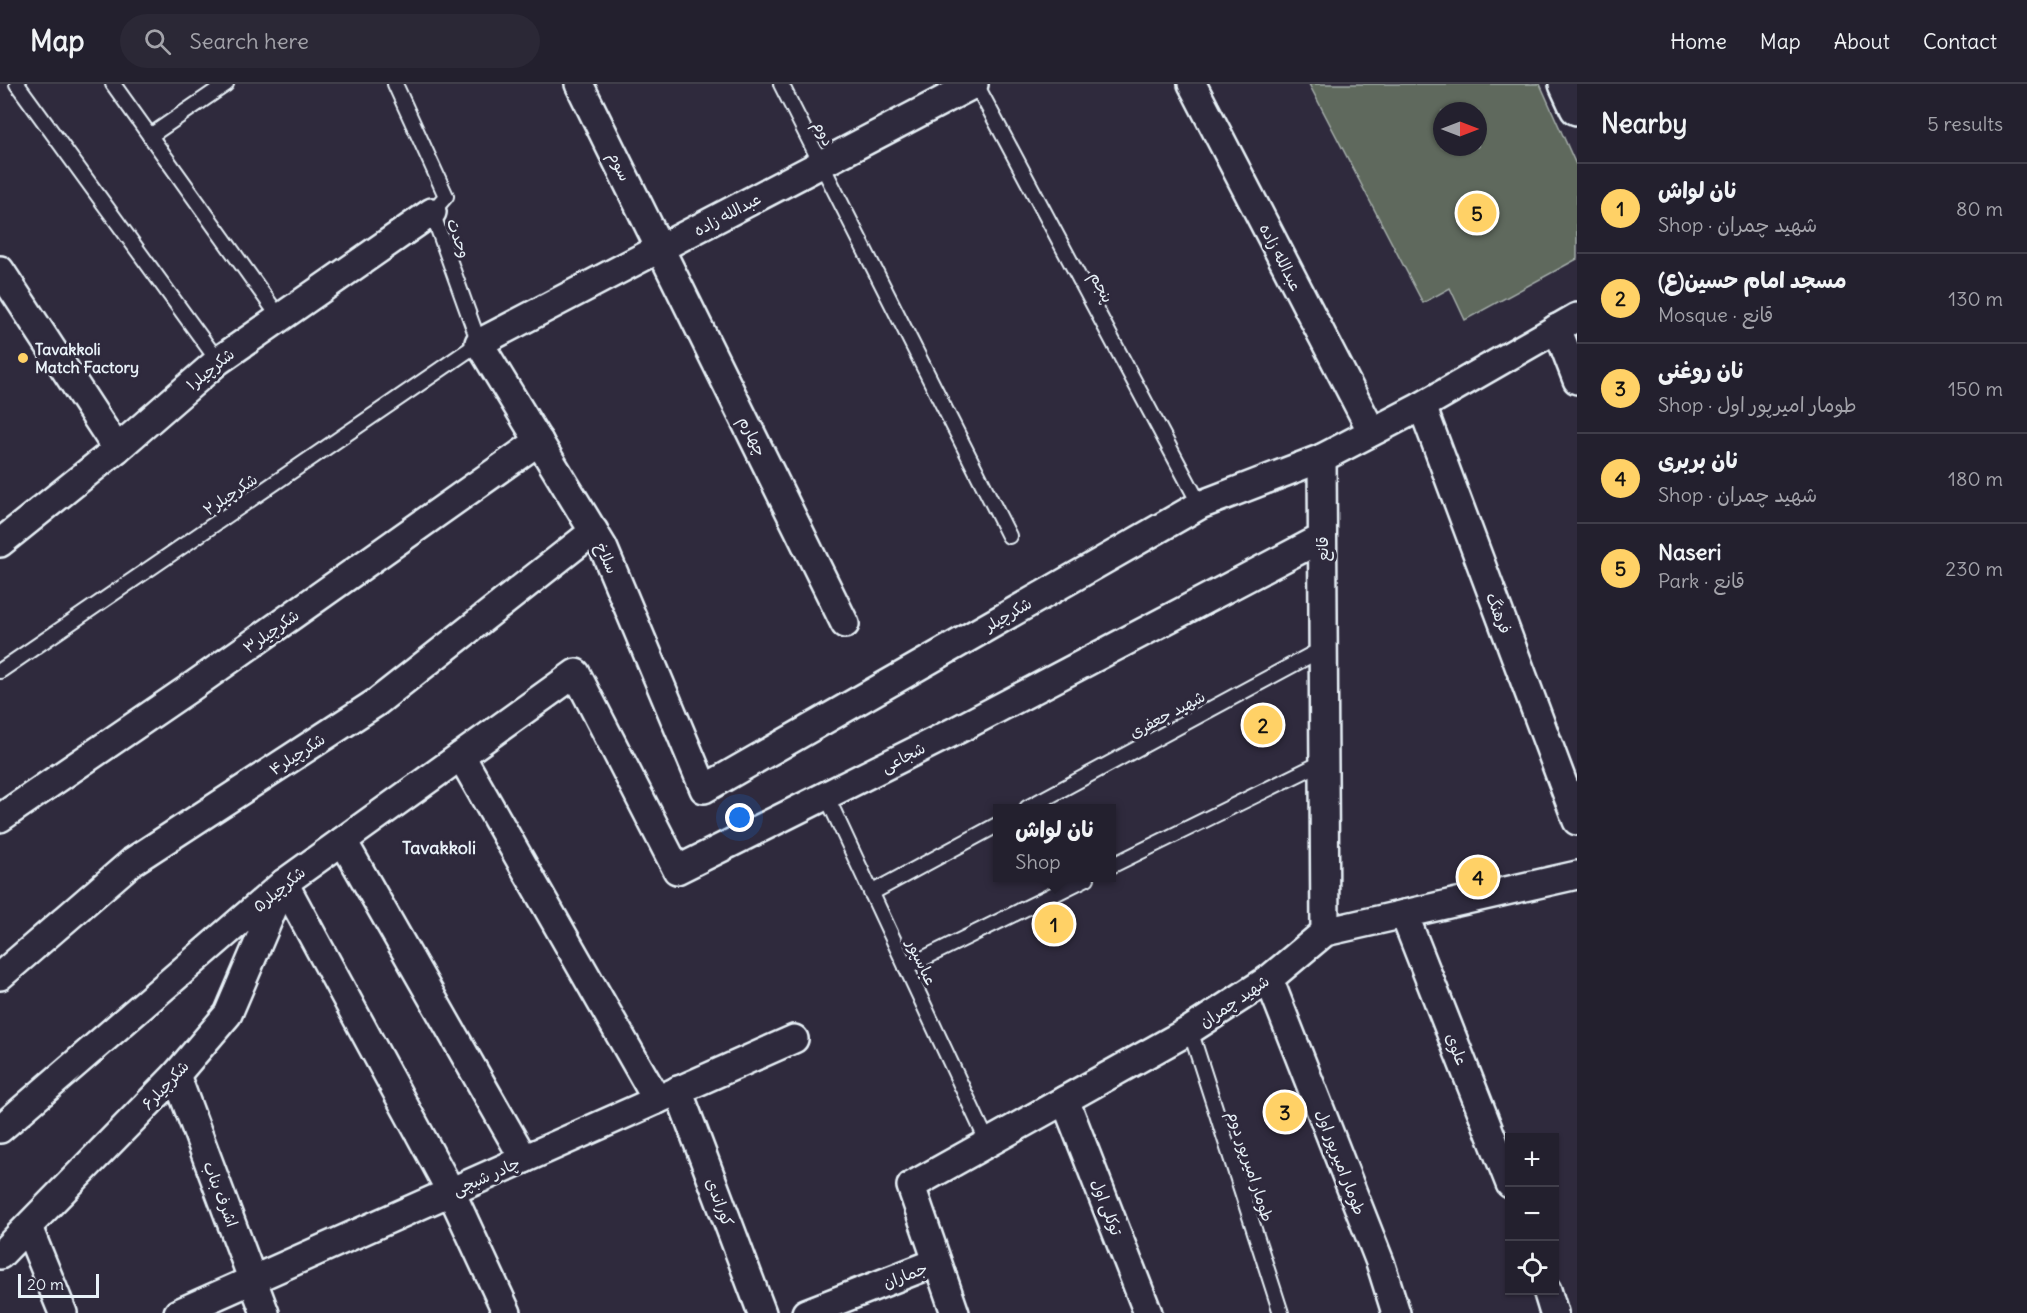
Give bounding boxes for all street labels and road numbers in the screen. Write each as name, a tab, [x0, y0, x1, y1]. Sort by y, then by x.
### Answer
street label: دوم	[807, 117, 839, 150]
street label: سوم	[602, 148, 636, 185]
street label: عبدالله زاده	[690, 188, 764, 240]
street label: وحدت	[443, 216, 475, 260]
street label: عبدالله زاده	[1255, 220, 1307, 294]
street label: پنجم	[1083, 268, 1118, 307]
street label: شکرچیلر۱	[182, 343, 239, 395]
street label: چهارم	[732, 413, 771, 461]
street label: شکرچیلر۲	[199, 469, 262, 520]
street label: قانع	[1312, 536, 1334, 562]
street label: سلاخ	[590, 539, 623, 577]
street label: فرهنگ	[1482, 590, 1516, 636]
street label: شکرچیلر	[979, 593, 1035, 637]
street label: شکرچیلر۳	[239, 605, 303, 658]
street label: شهید جعفری	[1126, 686, 1208, 742]
street label: شکرچیلر۴	[265, 729, 329, 780]
street label: شجاعی	[878, 737, 929, 777]
street label: شکرچیلر۵	[249, 862, 310, 917]
street label: عباسپور	[901, 934, 941, 989]
street label: شهید چمران	[1195, 970, 1273, 1033]
street label: علوی	[1441, 1030, 1472, 1068]
street label: شکرچیلر۶	[137, 1056, 194, 1115]
street label: طومار امیرپور اول	[1311, 1106, 1370, 1218]
street label: طومار امیرپور دوم	[1221, 1108, 1278, 1225]
street label: چادر شبچی	[449, 1152, 523, 1201]
street label: اشرف بناب	[199, 1158, 243, 1230]
street label: کوراندی	[701, 1175, 738, 1230]
street label: توکلی اول	[1086, 1176, 1127, 1239]
street label: جماران	[880, 1257, 930, 1293]

